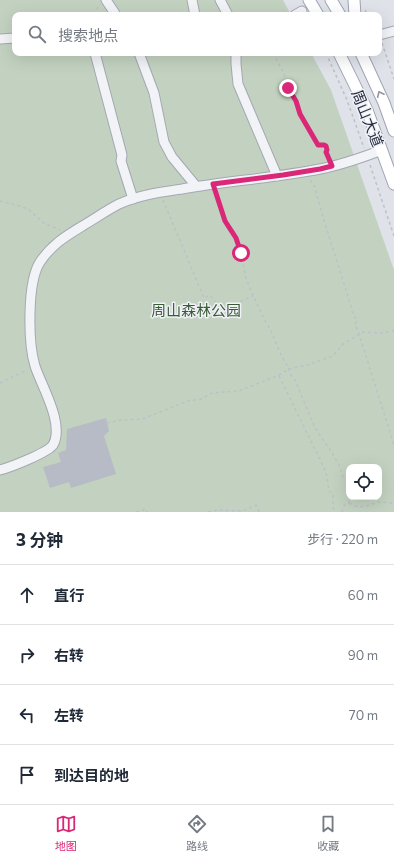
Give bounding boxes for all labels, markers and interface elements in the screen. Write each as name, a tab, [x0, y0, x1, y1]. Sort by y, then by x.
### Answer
search box	[12, 12, 382, 56]
icon: search	[26, 23, 48, 45]
text: 搜索地点	[58, 26, 118, 44]
route end	[279, 79, 297, 97]
street label: 周山大道	[348, 87, 388, 149]
one-way arrow	[377, 91, 385, 99]
route start	[232, 244, 250, 262]
park label: 周山森林公园	[151, 301, 241, 319]
map controls	[346, 464, 382, 500]
button: locate	[346, 464, 382, 500]
text: 3 分钟	[16, 529, 63, 550]
text: 步行 · 220 m	[307, 531, 378, 547]
icon: ahead	[16, 584, 38, 606]
text: 直行	[54, 586, 84, 604]
text: 60 m	[348, 587, 378, 603]
icon: right	[16, 644, 38, 666]
text: 右转	[54, 646, 84, 664]
text: 90 m	[348, 647, 378, 663]
icon: left	[16, 704, 38, 726]
text: 左转	[54, 706, 84, 724]
text: 70 m	[349, 707, 378, 723]
icon: arrive	[16, 764, 38, 786]
text: 到达目的地	[54, 766, 129, 784]
tab: 地图	[55, 813, 77, 853]
tab: 路线	[186, 813, 208, 853]
tab: 收藏	[317, 813, 339, 853]

